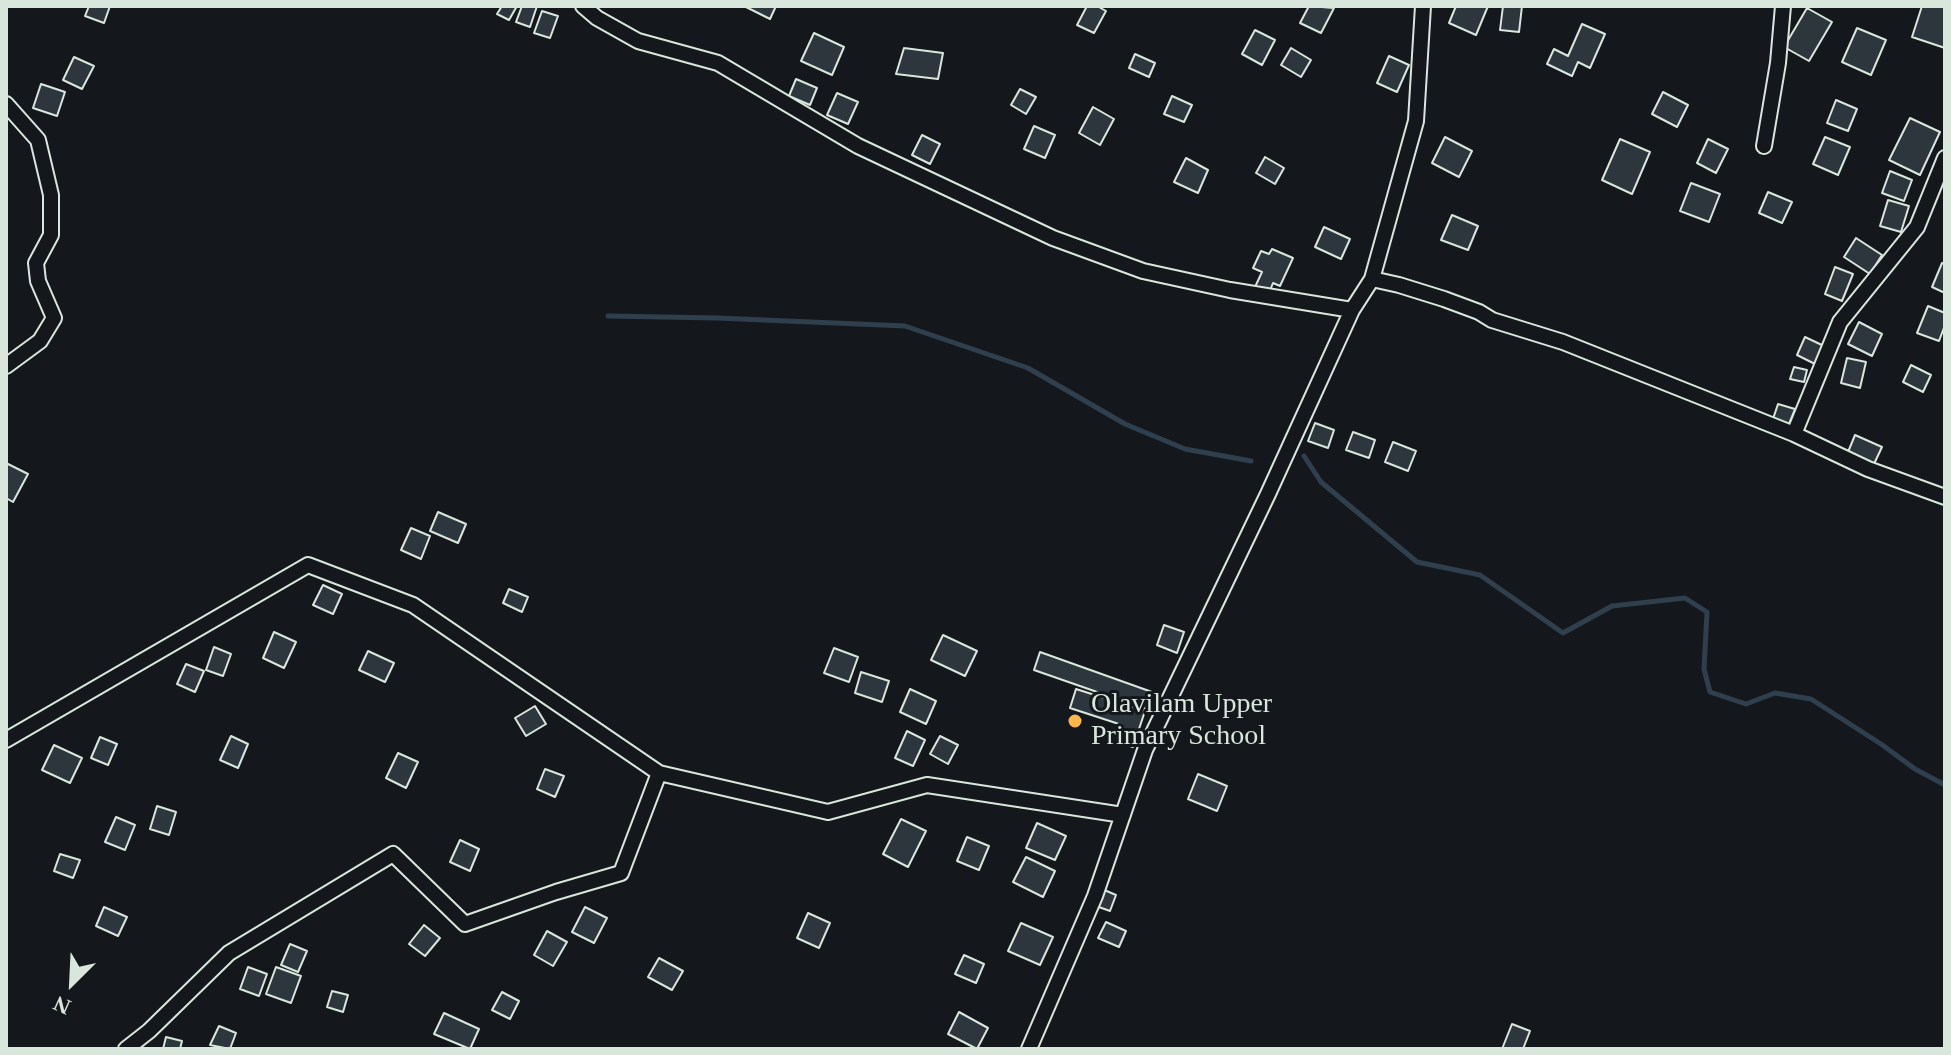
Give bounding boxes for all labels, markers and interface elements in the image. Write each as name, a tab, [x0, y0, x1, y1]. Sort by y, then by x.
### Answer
place label: Olavilam Upper Primary School	[1091, 688, 1272, 754]
marker: Olavilam Upper Primary School	[1066, 712, 1084, 730]
north arrow	[32, 943, 112, 1023]
text: N	[50, 991, 74, 1020]

